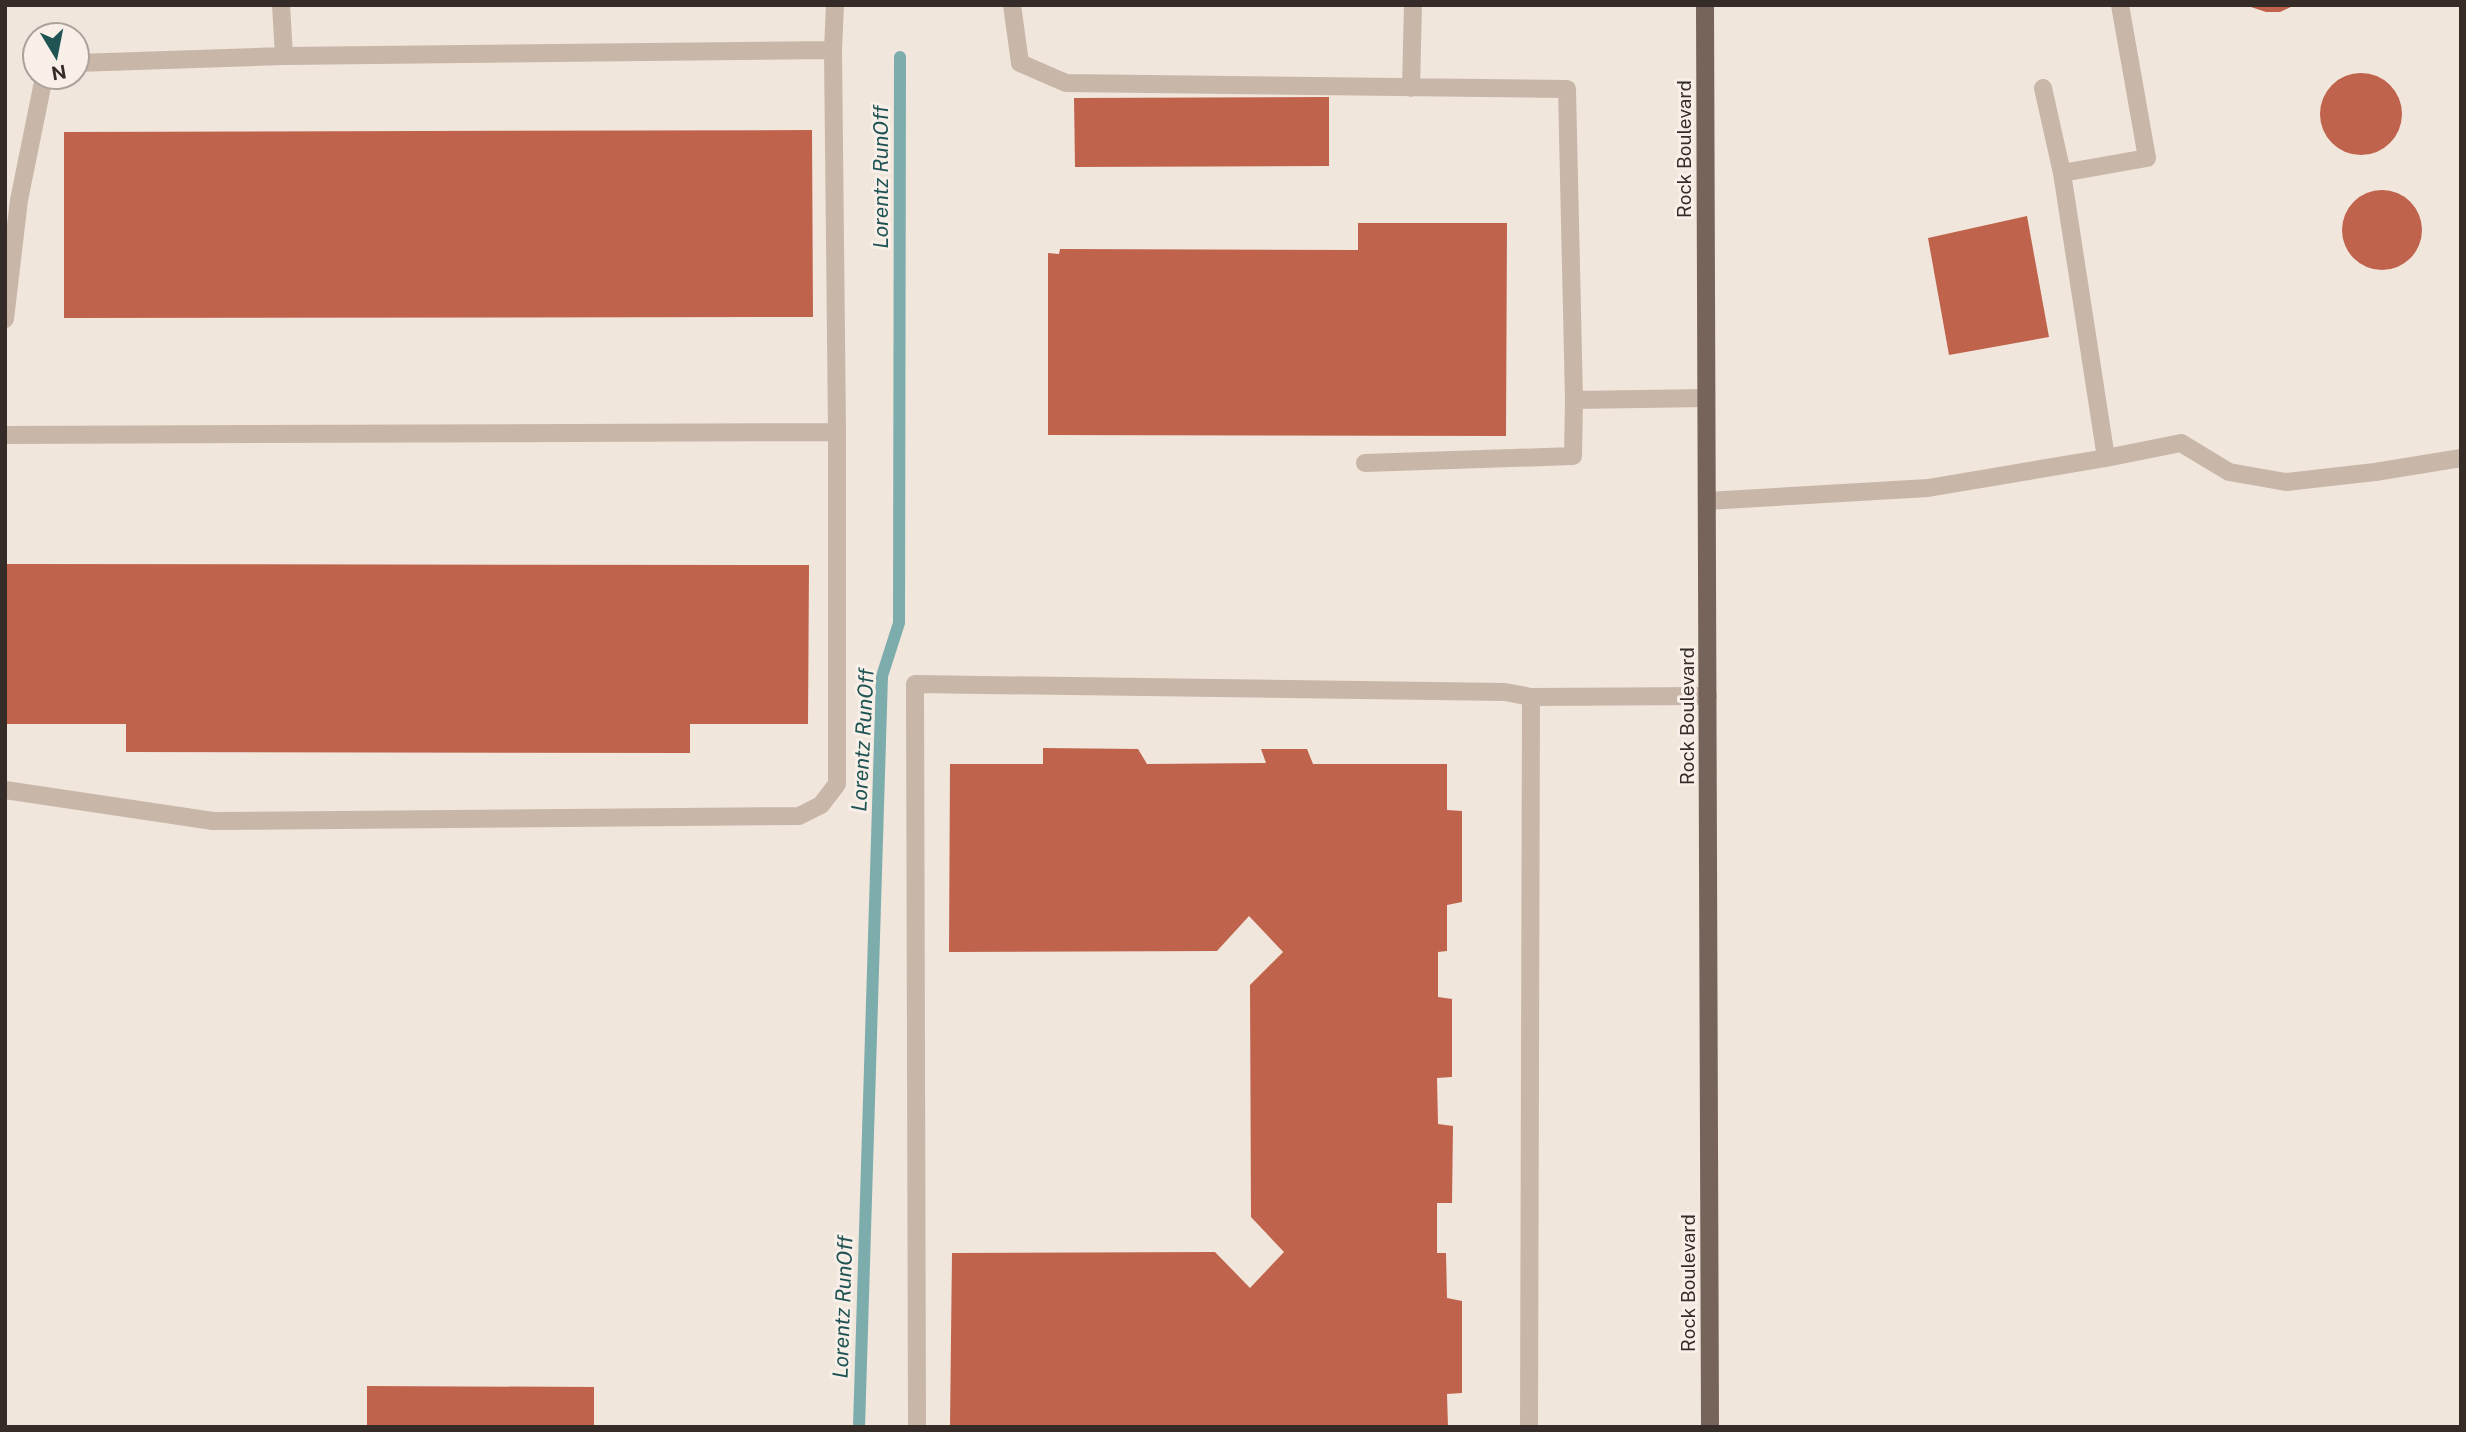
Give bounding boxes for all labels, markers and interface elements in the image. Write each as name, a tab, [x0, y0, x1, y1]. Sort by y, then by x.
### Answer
north arrow	[21, 21, 91, 91]
text: N	[50, 61, 68, 85]
street label: Rock Boulevard	[1673, 80, 1695, 218]
water label: Lorentz RunOff	[868, 104, 893, 249]
street label: Rock Boulevard	[1676, 647, 1698, 785]
water label: Lorentz RunOff	[846, 667, 879, 812]
street label: Rock Boulevard	[1677, 1214, 1699, 1352]
water label: Lorentz RunOff	[828, 1234, 858, 1379]

